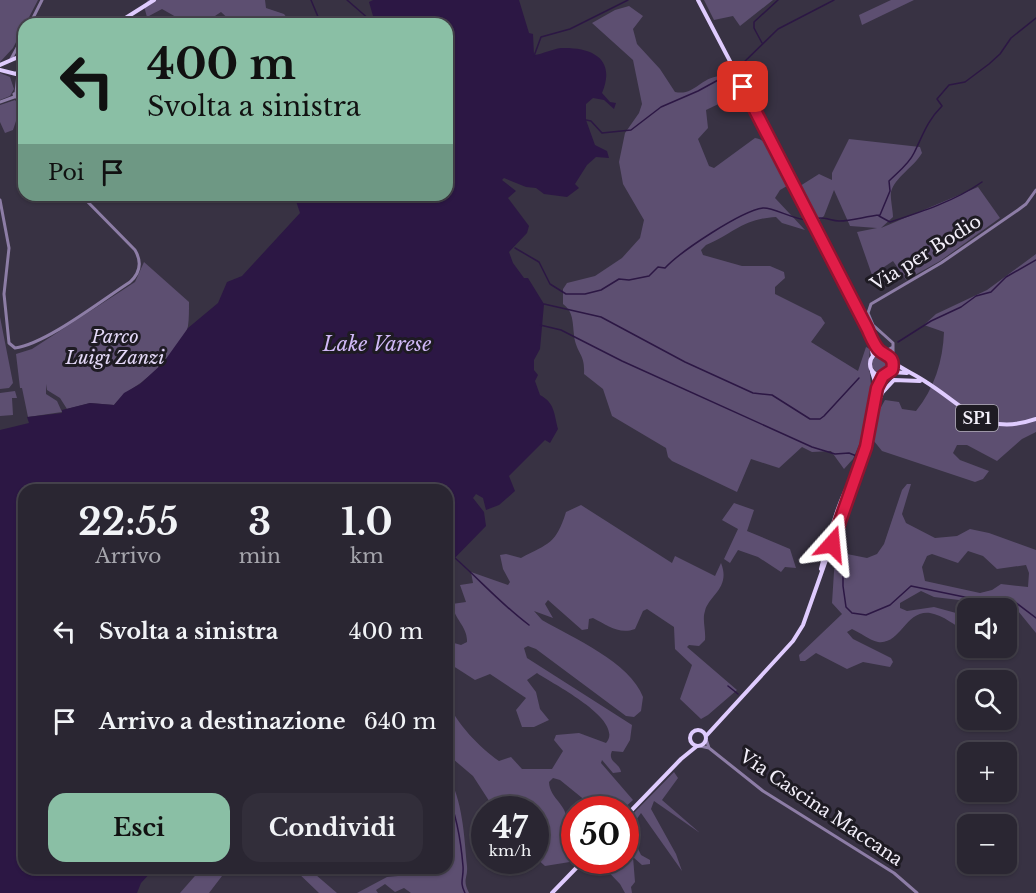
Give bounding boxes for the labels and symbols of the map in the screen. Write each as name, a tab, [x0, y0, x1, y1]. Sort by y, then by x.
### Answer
pin	[717, 61, 768, 112]
street label: Via per Bodio	[866, 210, 985, 296]
park label: Parco Luigi Zanzi	[65, 326, 165, 369]
water label: Lake Varese	[322, 332, 431, 356]
road number: SP1	[956, 405, 998, 431]
position arrow	[800, 512, 864, 576]
street label: Via Cascina Maccana	[734, 745, 907, 871]
speed limit sign: 50	[561, 796, 639, 874]

